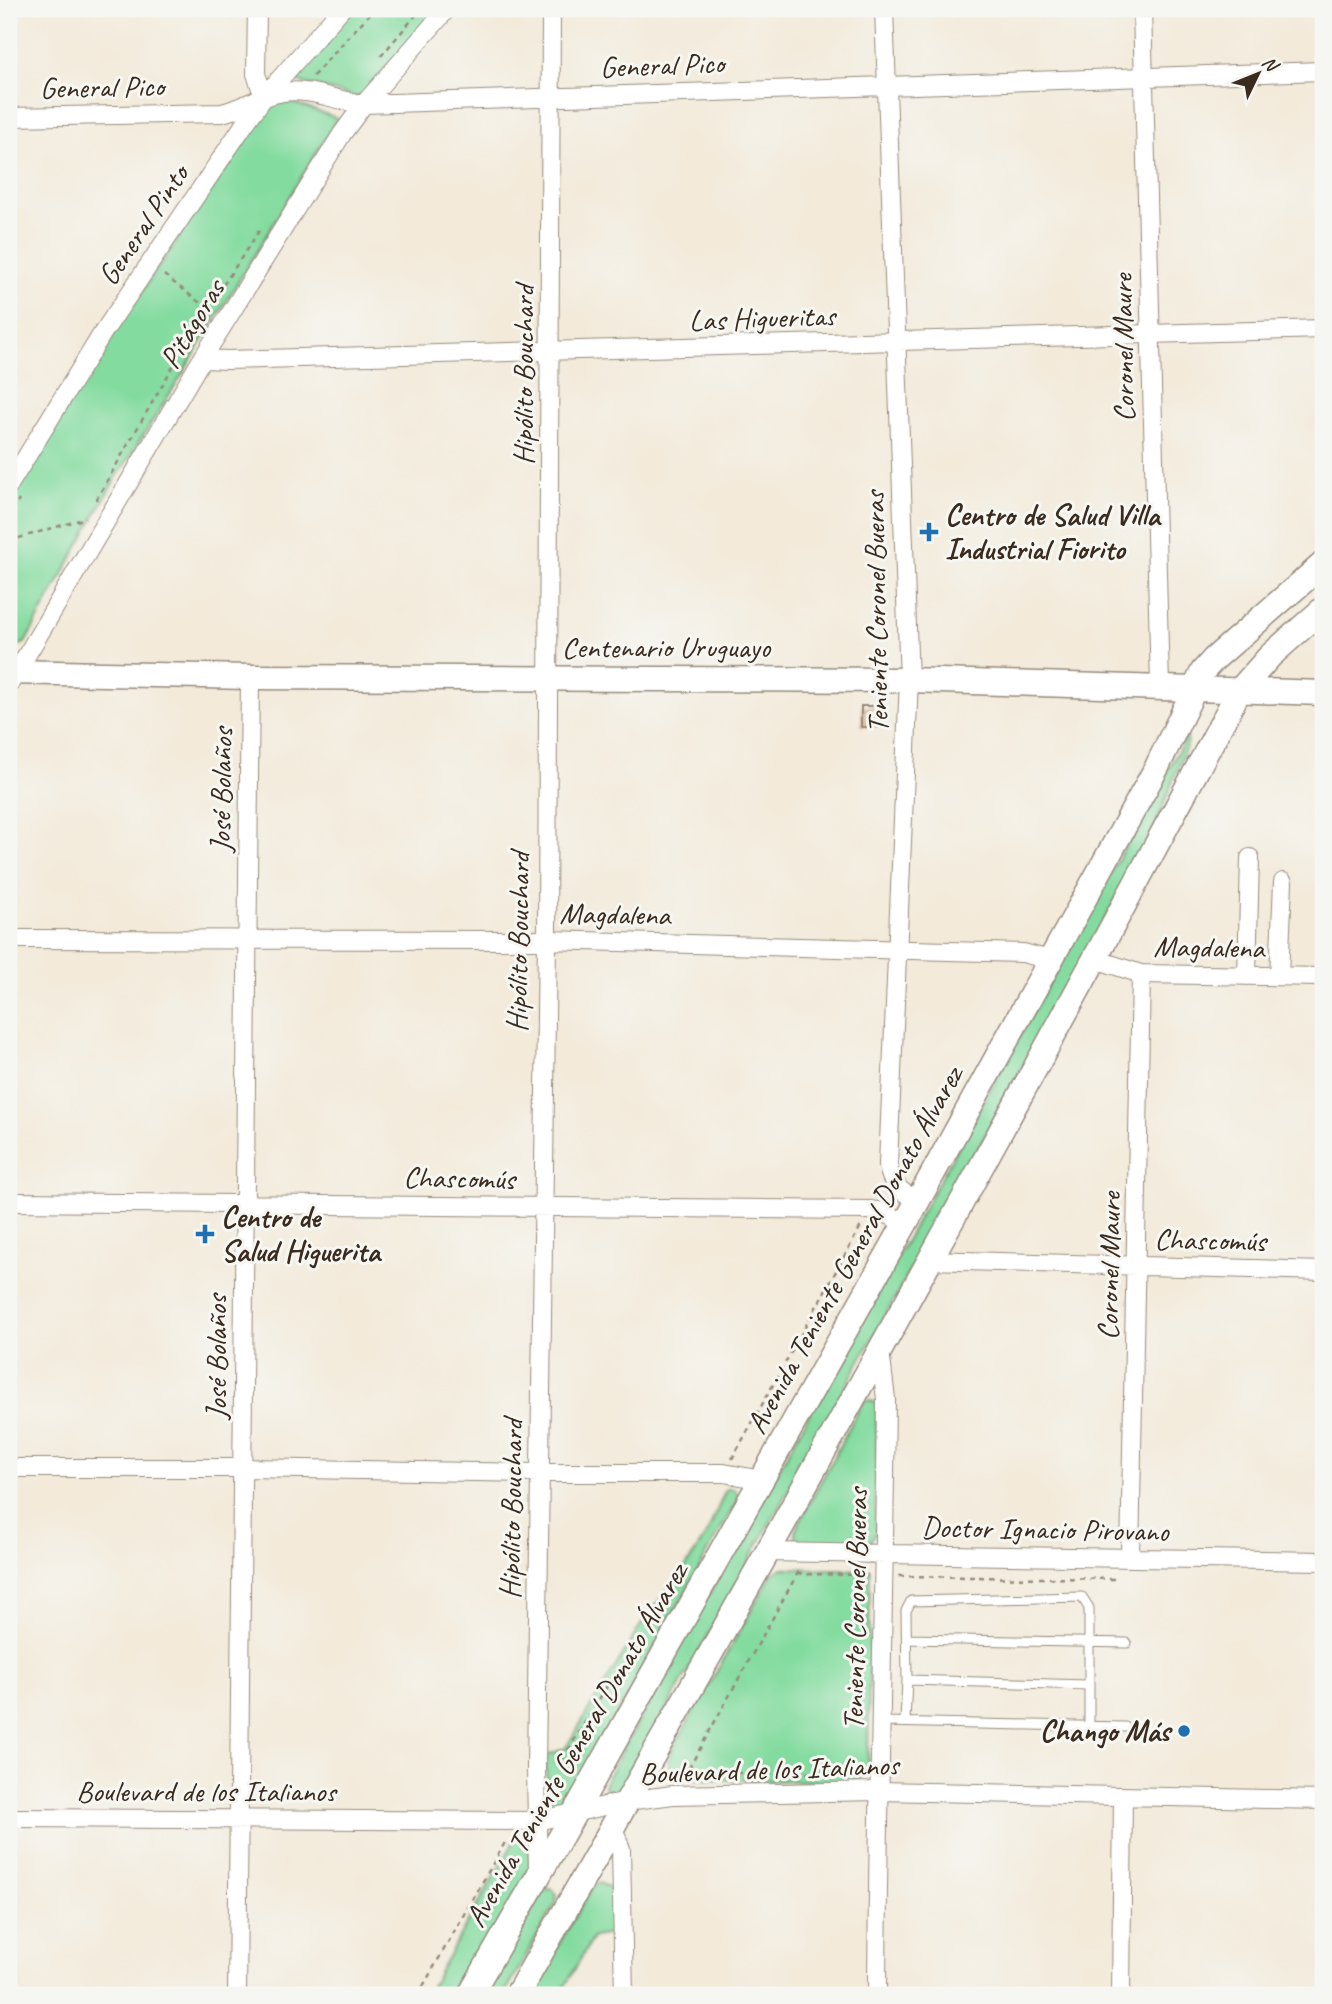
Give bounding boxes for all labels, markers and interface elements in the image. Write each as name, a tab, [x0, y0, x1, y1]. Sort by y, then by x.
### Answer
north arrow	[1224, 38, 1294, 108]
street label: General Pico	[599, 44, 728, 86]
text: N	[1257, 51, 1285, 78]
street label: General Pico	[40, 67, 168, 107]
street label: General Pinto	[89, 155, 199, 292]
street label: Pitágoras	[151, 270, 235, 375]
street label: Coronel Maure	[1103, 271, 1143, 422]
street label: Hipólito Bouchard	[504, 281, 542, 465]
street label: Las Higueritas	[688, 296, 839, 340]
street label: Teniente Coronel Bueras	[855, 488, 897, 733]
place label: Centro de Salud Villa Industrial Fiorito	[945, 496, 1162, 568]
marker: Centro de Salud Villa Industrial Fiorito	[919, 522, 939, 542]
street label: Centenario Uruguayo	[562, 628, 772, 666]
street label: José Bolaños	[201, 725, 241, 854]
street label: Hipólito Bouchard	[497, 847, 539, 1032]
street label: Magdalena	[559, 894, 673, 934]
street label: Magdalena	[1153, 927, 1267, 967]
street label: Avenida Teniente General Donato Álvarez	[737, 1057, 973, 1440]
street label: Chascomús	[403, 1158, 518, 1198]
street label: Coronel Maure	[1089, 1189, 1129, 1340]
place label: Centro de Salud Higuerita	[221, 1198, 382, 1270]
street label: Chascomús	[1154, 1220, 1269, 1260]
marker: Centro de Salud Higuerita	[195, 1224, 215, 1244]
street label: José Bolaños	[197, 1292, 235, 1421]
street label: Hipólito Bouchard	[490, 1414, 532, 1599]
street label: Teniente Coronel Bueras	[834, 1485, 876, 1730]
street label: Doctor Ignacio Pirovano	[921, 1508, 1170, 1550]
street label: Avenida Teniente General Donato Álvarez	[456, 1553, 698, 1934]
place label: Chango Más	[1040, 1712, 1173, 1750]
marker: Chango Más	[1176, 1723, 1192, 1739]
street label: Boulevard de los Italianos	[639, 1745, 902, 1793]
street label: Boulevard de los Italianos	[76, 1772, 338, 1810]

